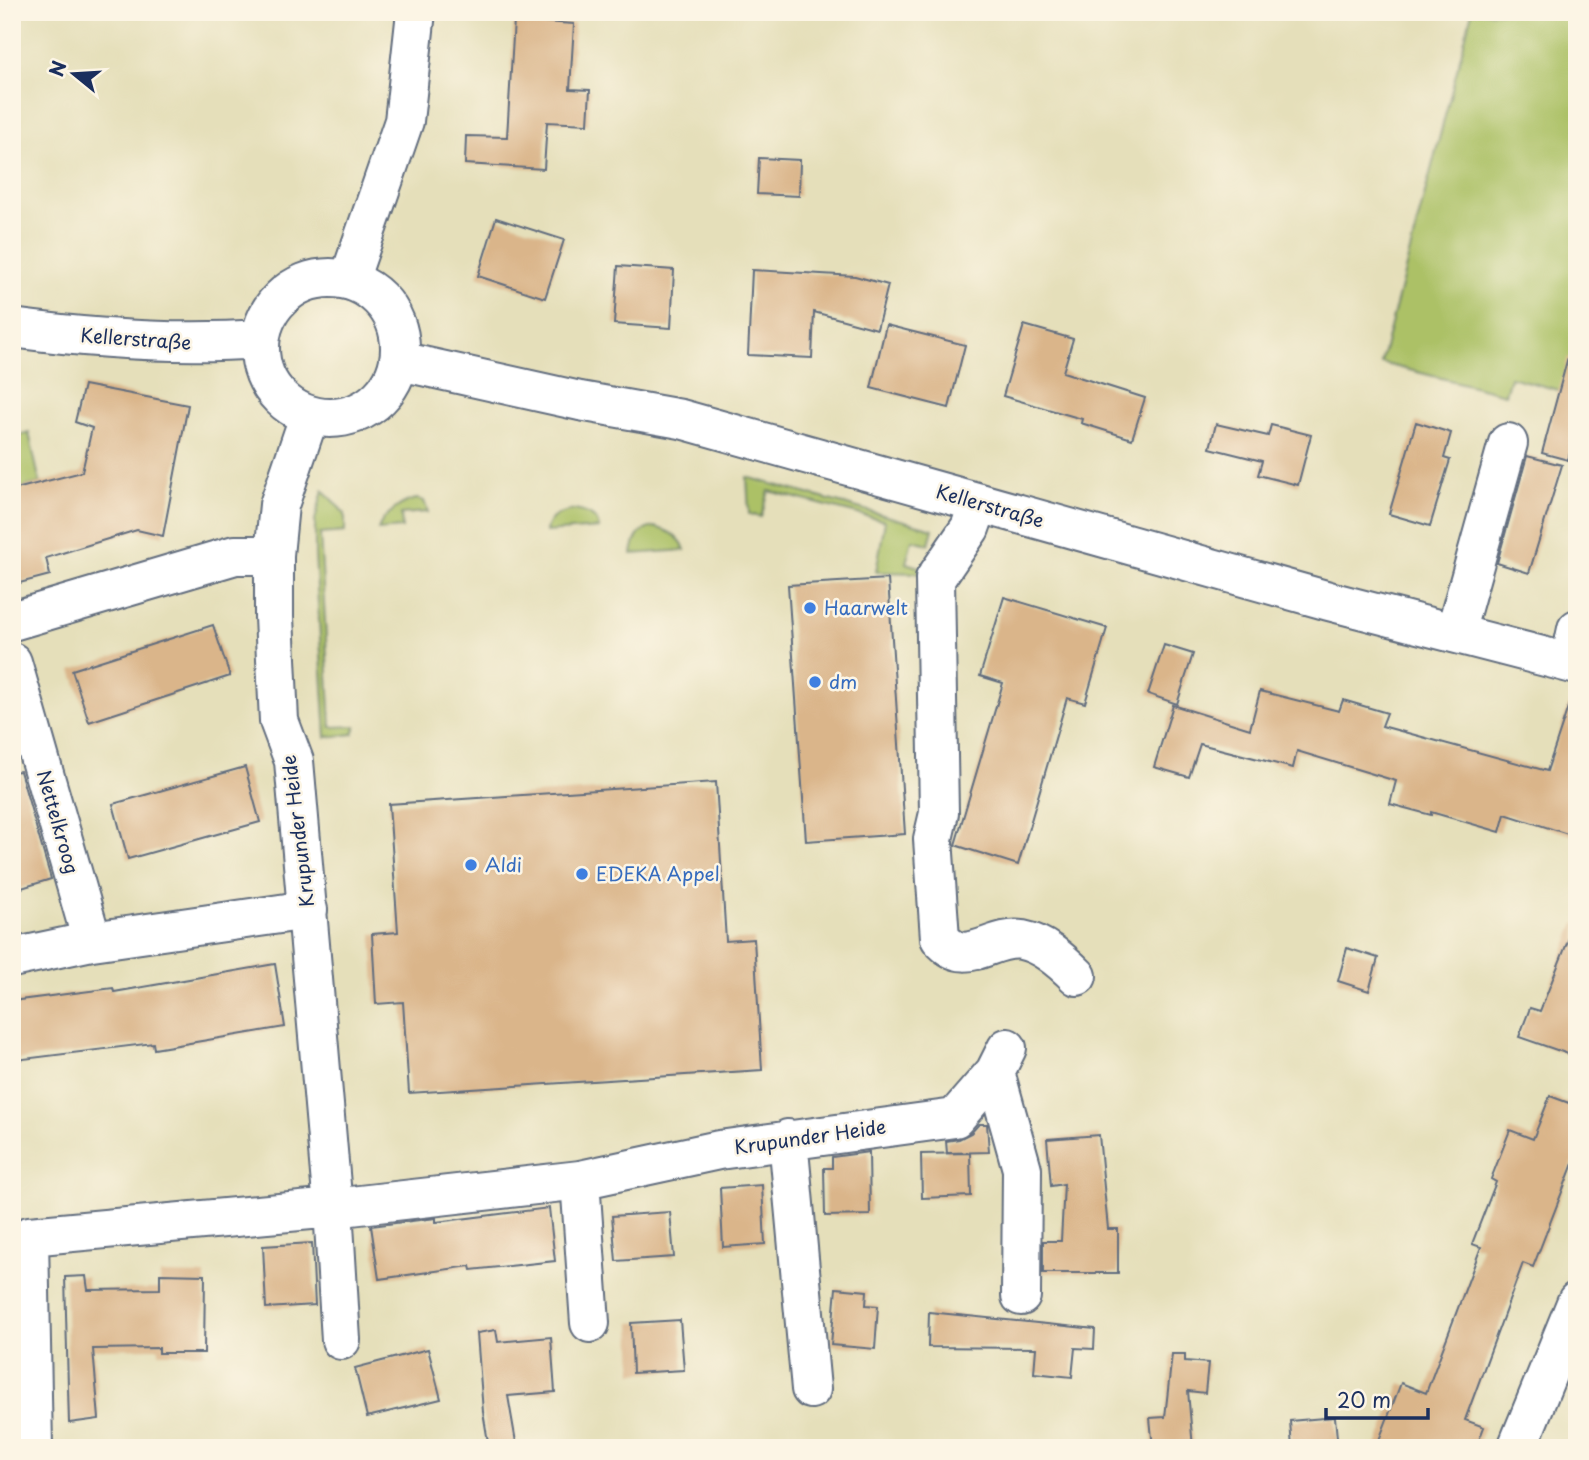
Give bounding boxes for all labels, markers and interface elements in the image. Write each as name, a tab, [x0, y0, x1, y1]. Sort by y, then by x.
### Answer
north arrow	[38, 38, 108, 108]
text: N	[41, 57, 73, 80]
street label: Kellerstraße	[80, 320, 192, 356]
street label: Kellerstraße	[933, 476, 1048, 534]
place label: Haarwelt	[824, 593, 908, 621]
marker: Haarwelt	[802, 600, 818, 616]
place label: dm	[829, 667, 857, 695]
marker: dm	[807, 674, 823, 690]
street label: Krupunder Heide	[274, 753, 320, 909]
street label: Nettelkroog	[31, 766, 87, 877]
place label: Aldi	[485, 850, 522, 878]
marker: Aldi	[463, 857, 479, 873]
place label: EDEKA Appel	[596, 859, 720, 887]
marker: EDEKA Appel	[574, 866, 590, 882]
street label: Krupunder Heide	[732, 1111, 888, 1161]
scale bar	[1326, 1376, 1428, 1420]
text: 20 m	[1337, 1383, 1391, 1415]

